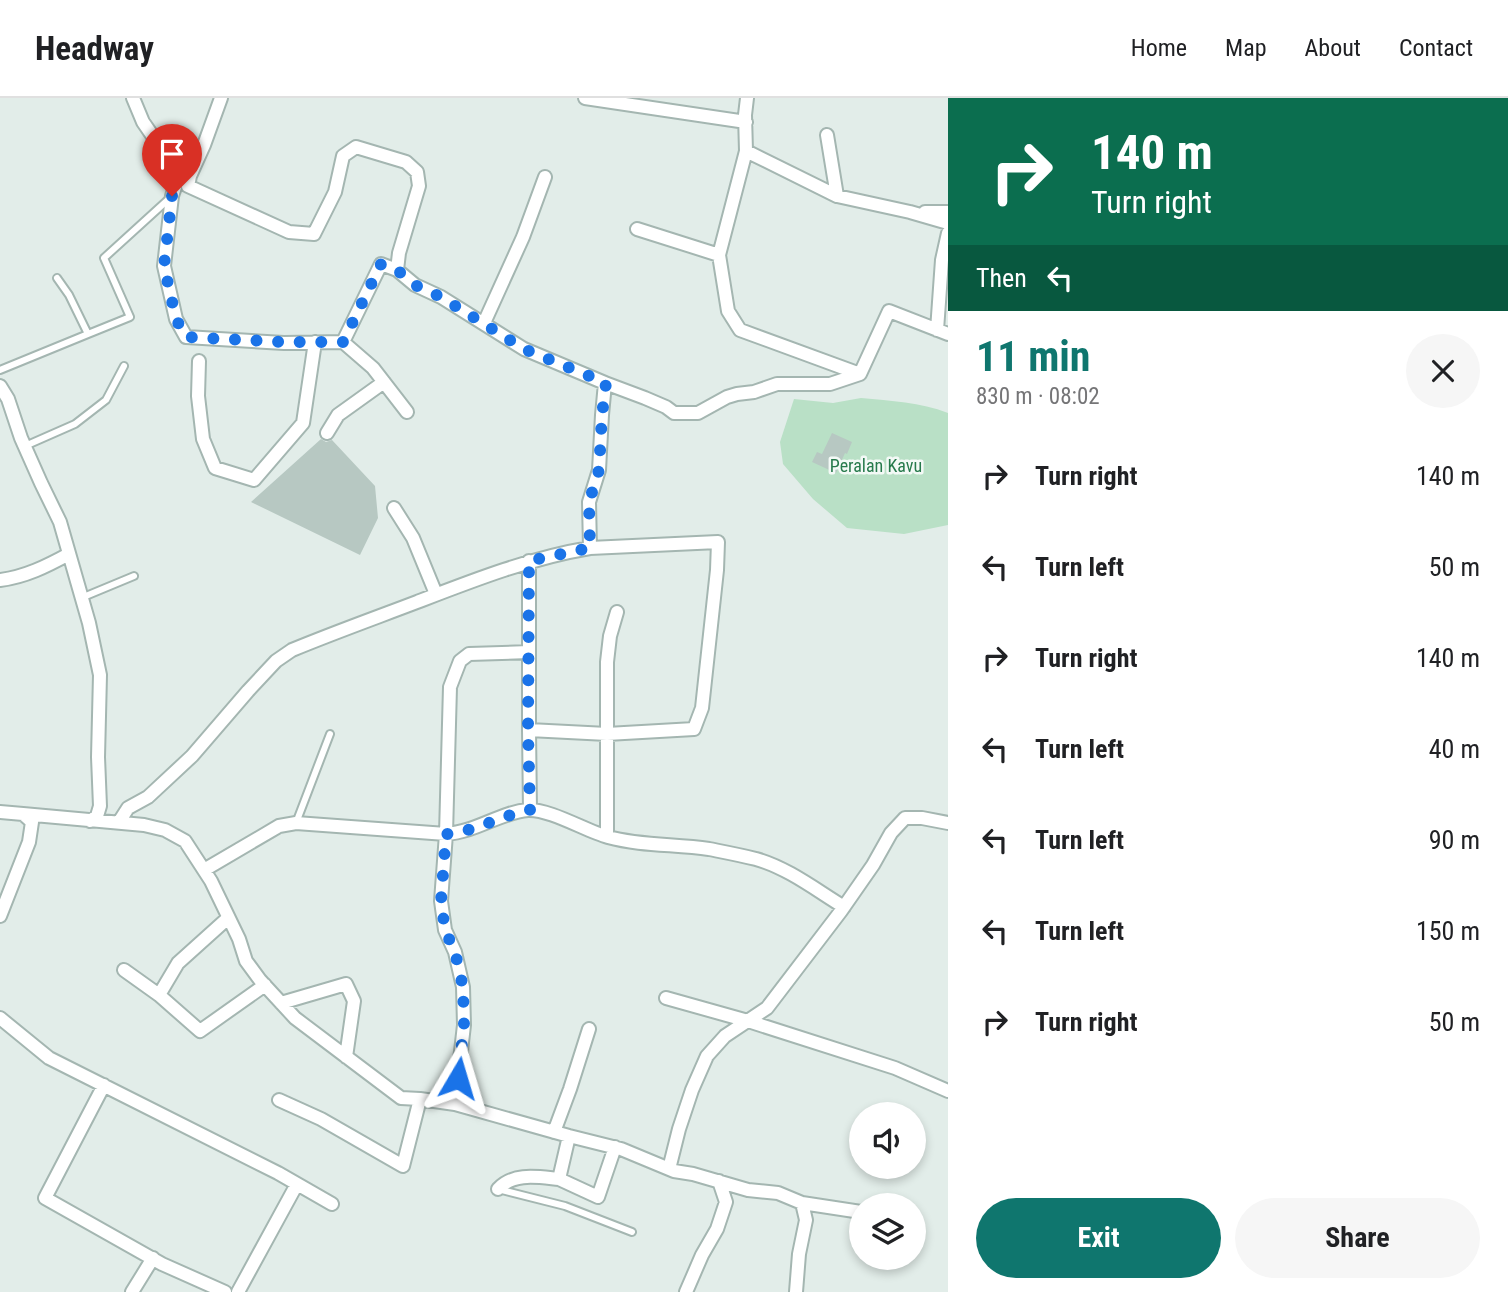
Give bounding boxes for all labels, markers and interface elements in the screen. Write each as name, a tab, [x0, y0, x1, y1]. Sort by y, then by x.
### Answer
text: Headway	[35, 29, 154, 68]
text: Home	[1131, 34, 1187, 62]
text: Map	[1225, 34, 1267, 62]
text: About	[1305, 34, 1361, 62]
text: Contact	[1399, 34, 1473, 62]
pin	[142, 124, 202, 196]
text: 140 m	[1091, 124, 1213, 181]
icon: right	[976, 126, 1067, 217]
icon: arrive	[153, 135, 191, 173]
text: Turn right	[1091, 183, 1212, 221]
icon: left	[1041, 259, 1079, 297]
text: Then	[976, 263, 1027, 293]
text: 11 min	[976, 332, 1091, 381]
button: close	[1406, 334, 1480, 408]
text: 830 m · 08:02	[976, 383, 1100, 410]
park label: Peralan Kavu	[830, 455, 922, 476]
icon: right	[976, 457, 1014, 495]
text: Turn right	[1035, 461, 1137, 491]
text: 140 m	[1416, 461, 1480, 491]
icon: left	[976, 548, 1014, 586]
text: Turn left	[1035, 552, 1124, 582]
text: 50 m	[1429, 552, 1480, 582]
icon: right	[976, 639, 1014, 677]
text: Turn right	[1035, 643, 1137, 673]
text: 140 m	[1416, 643, 1480, 673]
icon: left	[976, 730, 1014, 768]
text: Turn left	[1035, 734, 1124, 764]
text: 40 m	[1429, 734, 1480, 764]
icon: left	[976, 821, 1014, 859]
text: Turn left	[1035, 825, 1124, 855]
text: 90 m	[1429, 825, 1480, 855]
icon: left	[976, 912, 1014, 950]
text: Turn left	[1035, 916, 1124, 946]
text: 150 m	[1416, 916, 1480, 946]
icon: right	[976, 1003, 1014, 1041]
text: Turn right	[1035, 1007, 1137, 1037]
text: 50 m	[1429, 1007, 1480, 1037]
position arrow	[421, 1041, 495, 1115]
map controls	[849, 1102, 926, 1270]
button: sound	[849, 1102, 926, 1179]
button: layers	[849, 1193, 926, 1270]
button: Exit	[976, 1198, 1221, 1278]
button: Share	[1235, 1198, 1480, 1278]

